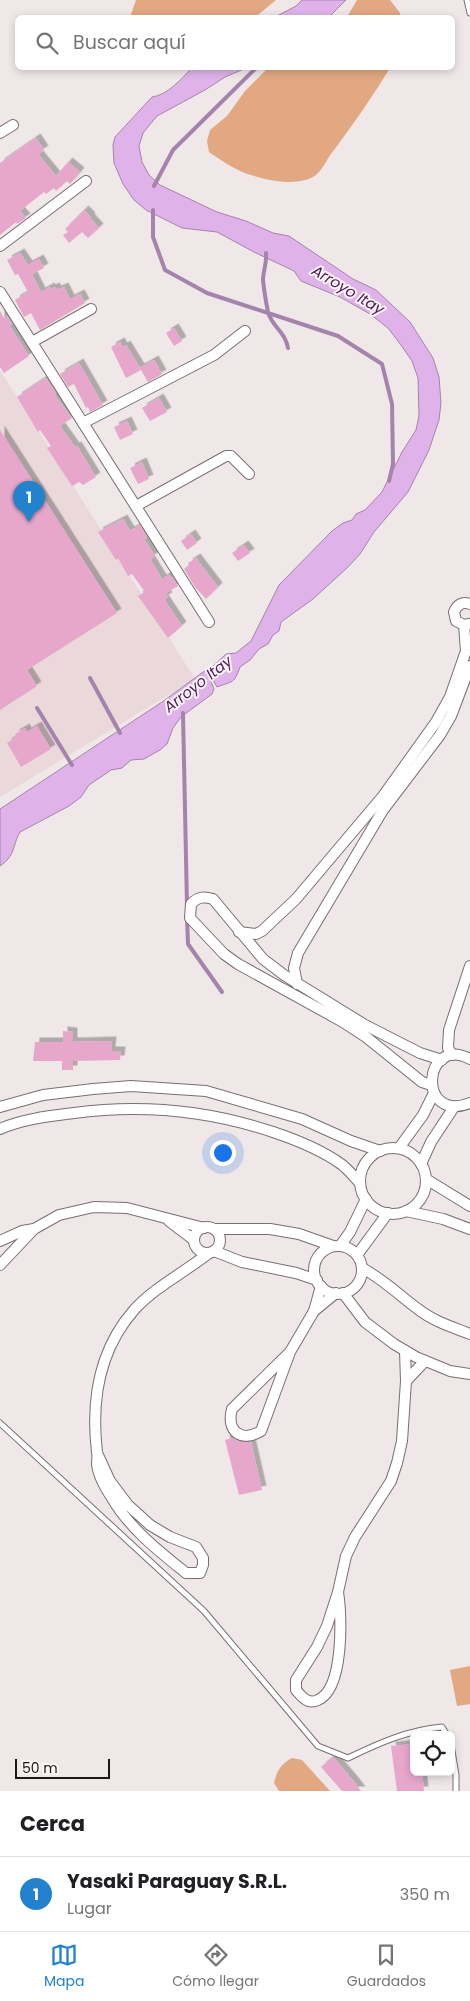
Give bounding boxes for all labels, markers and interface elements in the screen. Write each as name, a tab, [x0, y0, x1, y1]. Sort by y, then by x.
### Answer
search box	[15, 15, 455, 70]
icon: search	[33, 29, 61, 57]
text: Buscar aquí	[73, 29, 186, 56]
water label: Arroyo Itay	[307, 259, 389, 320]
pin: 1	[13, 481, 45, 522]
water label: Arroyo Itay	[158, 650, 237, 717]
your location	[210, 1140, 236, 1166]
map controls	[410, 1731, 455, 1776]
button: locate	[410, 1731, 455, 1776]
scale bar	[15, 1756, 110, 1779]
text: 50 m	[22, 1758, 58, 1778]
text: Cerca	[20, 1809, 85, 1838]
text: Yasaki Paraguay S.R.L.	[67, 1868, 287, 1895]
text: 1	[33, 1883, 39, 1906]
text: 350 m	[400, 1883, 450, 1906]
text: Lugar	[67, 1897, 112, 1920]
tab: Mapa	[44, 1941, 84, 1992]
tab: Cómo llegar	[172, 1941, 259, 1992]
tab: Guardados	[347, 1941, 426, 1992]

